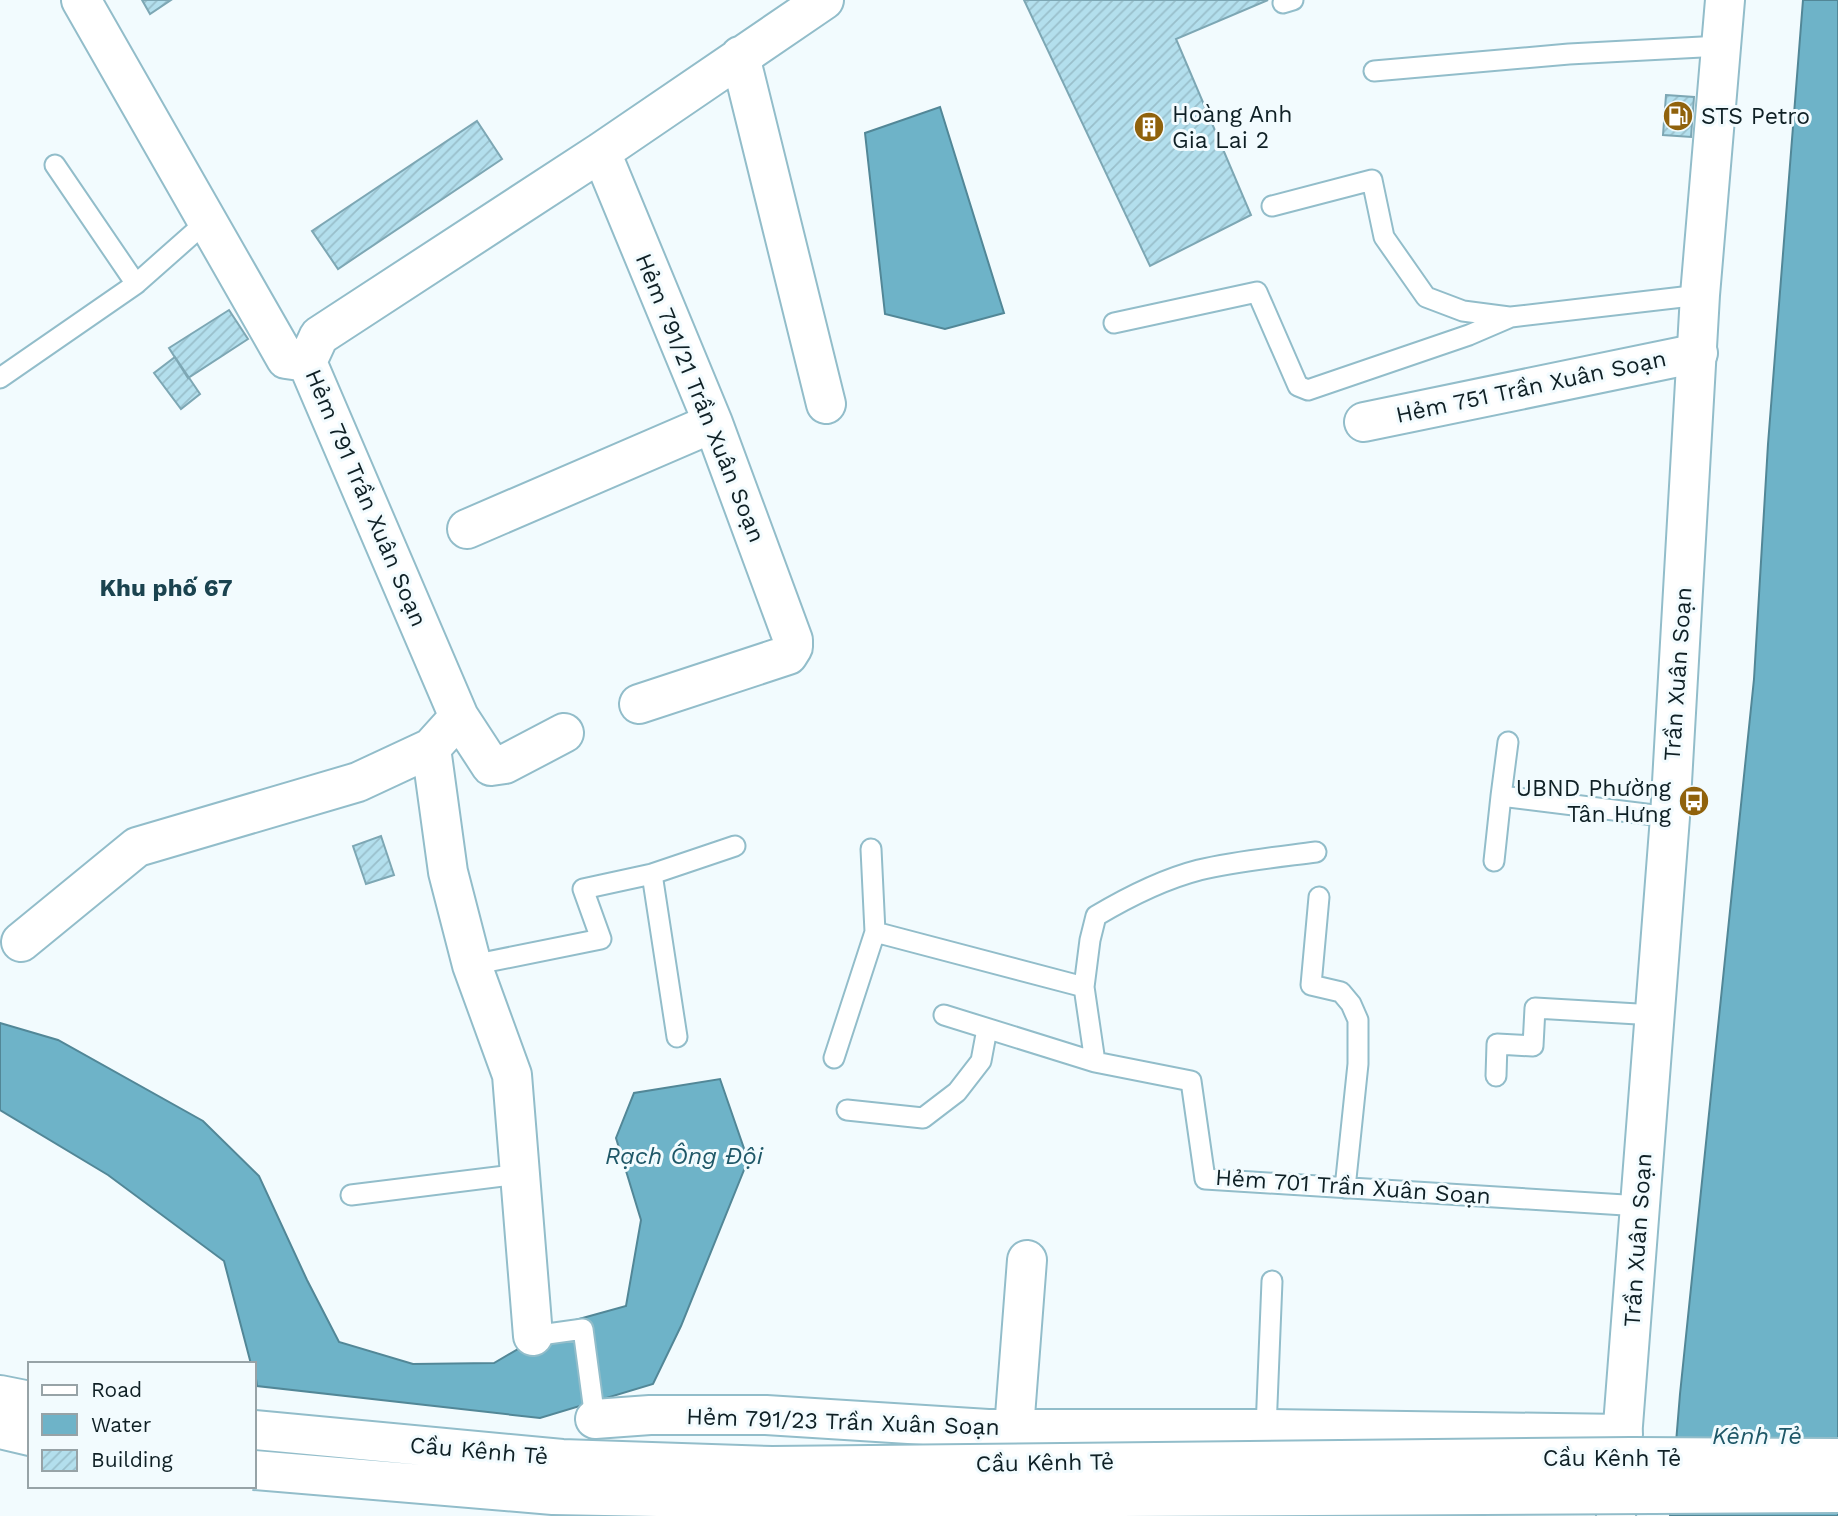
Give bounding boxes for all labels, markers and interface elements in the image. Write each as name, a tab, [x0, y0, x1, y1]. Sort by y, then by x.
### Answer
fuel station icon: STS Petro	[1661, 99, 1695, 133]
place label: Hoàng Anh Gia Lai 2	[1172, 101, 1293, 154]
place label: STS Petro	[1701, 103, 1810, 130]
building icon: Hoàng Anh Gia Lai 2	[1132, 110, 1166, 144]
street label: Hẻm 791/21 Trần Xuân Soạn	[630, 250, 770, 546]
street label: Hẻm 751 Trần Xuân Soạn	[1393, 345, 1669, 429]
street label: Hẻm 791 Trần Xuân Soạn	[300, 365, 432, 631]
district label: Khu phố 67	[99, 574, 233, 602]
street label: Trần Xuân Soạn	[1658, 586, 1698, 762]
place label: UBND Phường Tân Hưng	[1516, 775, 1672, 828]
bus stop icon: UBND Phường Tân Hưng	[1677, 784, 1711, 818]
water label: Rạch Ông Đội	[605, 1142, 764, 1170]
street label: Trần Xuân Soạn	[1618, 1152, 1658, 1328]
street label: Hẻm 701 Trần Xuân Soạn	[1214, 1164, 1492, 1210]
legend	[28, 1362, 256, 1488]
text: Road	[91, 1377, 142, 1402]
street label: Hẻm 791/23 Trần Xuân Soạn	[686, 1403, 1000, 1441]
text: Water	[91, 1412, 152, 1437]
water label: Kênh Tẻ	[1712, 1422, 1802, 1450]
street label: Cầu Kênh Tẻ	[409, 1432, 549, 1470]
street label: Cầu Kênh Tẻ	[1543, 1445, 1681, 1472]
text: Building	[91, 1447, 173, 1472]
street label: Cầu Kênh Tẻ	[975, 1448, 1115, 1478]

